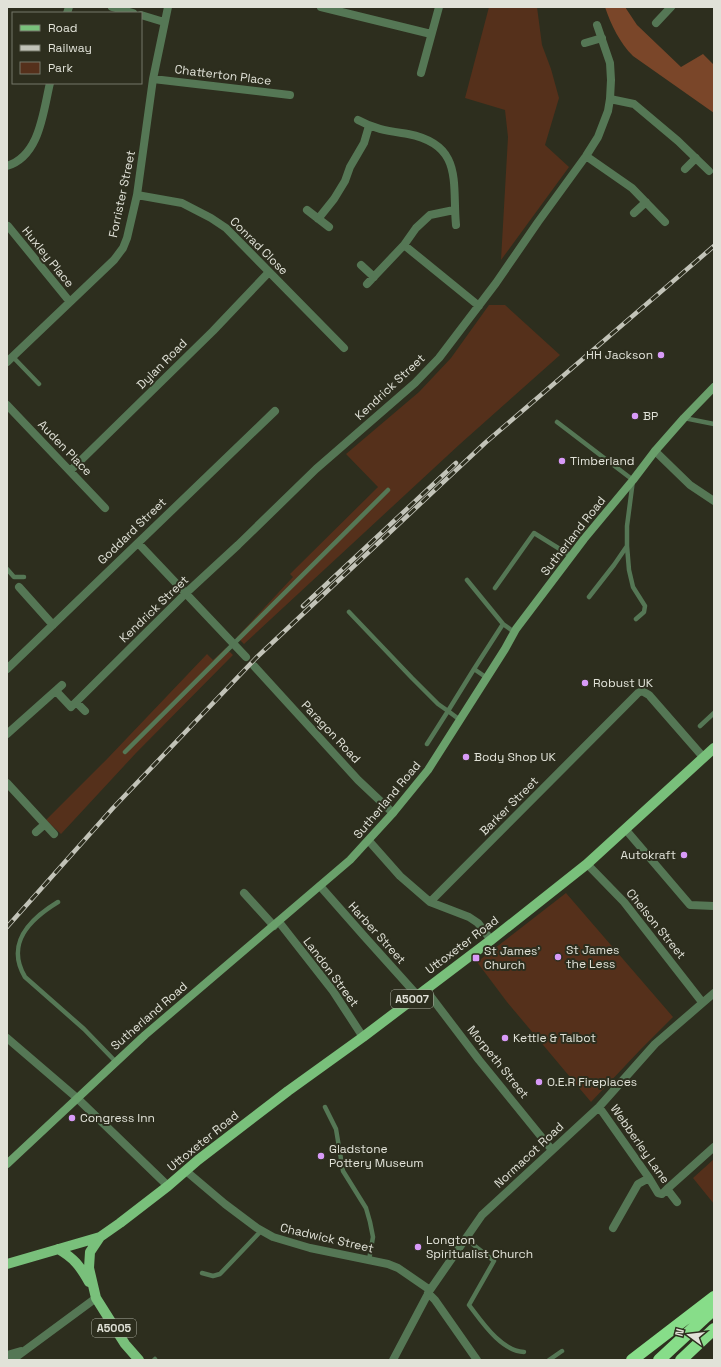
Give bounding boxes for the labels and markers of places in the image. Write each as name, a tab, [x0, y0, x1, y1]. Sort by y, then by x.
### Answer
place label: HH Jackson	[586, 347, 653, 363]
marker: HH Jackson	[656, 350, 666, 360]
place label: BP	[643, 408, 658, 424]
marker: BP	[630, 411, 640, 421]
place label: Timberland	[570, 453, 635, 469]
marker: Timberland	[557, 456, 567, 466]
place label: Robust UK	[593, 675, 654, 691]
marker: Robust UK	[580, 678, 590, 688]
place label: Body Shop UK	[474, 749, 556, 765]
marker: Body Shop UK	[461, 752, 471, 762]
place label: Autokraft	[620, 847, 676, 863]
marker: Autokraft	[679, 850, 689, 860]
place label: St James the Less	[566, 942, 619, 972]
place label: St James' Church	[484, 943, 540, 973]
marker: St James the Less	[553, 952, 563, 962]
marker: St James' Church	[471, 953, 481, 963]
place label: Kettle & Talbot	[513, 1030, 596, 1046]
marker: Kettle & Talbot	[500, 1033, 510, 1043]
place label: O.E.R Fireplaces	[547, 1074, 637, 1090]
marker: O.E.R Fireplaces	[534, 1077, 544, 1087]
place label: Congress Inn	[80, 1110, 155, 1126]
marker: Congress Inn	[67, 1113, 77, 1123]
place label: Gladstone Pottery Museum	[329, 1141, 424, 1171]
marker: Gladstone Pottery Museum	[316, 1151, 326, 1161]
place label: Longton Spiritualist Church	[426, 1232, 533, 1262]
marker: Longton Spiritualist Church	[413, 1242, 423, 1252]

